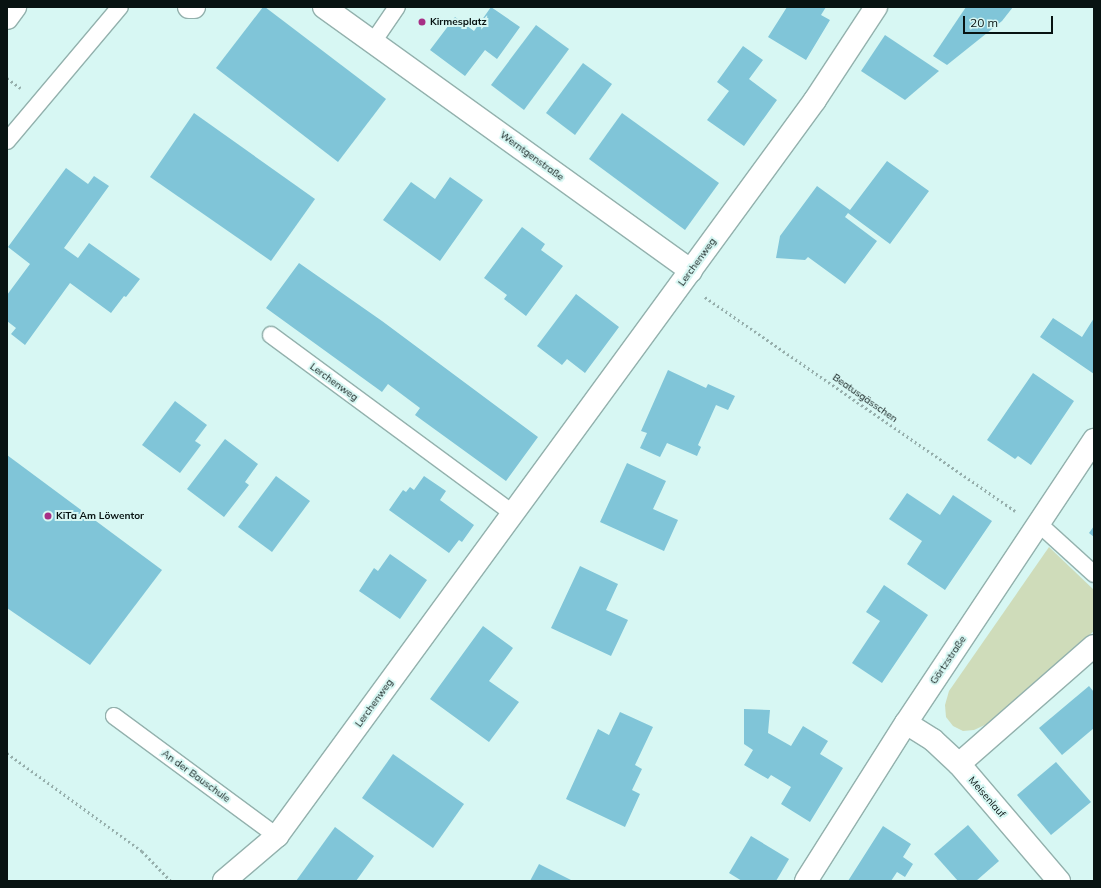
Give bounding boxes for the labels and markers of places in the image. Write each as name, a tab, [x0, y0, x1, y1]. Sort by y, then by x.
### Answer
place label: Kirmesplatz	[430, 16, 487, 28]
marker: Kirmesplatz	[417, 17, 427, 27]
place label: KiTa Am Löwentor	[56, 510, 144, 522]
marker: KiTa Am Löwentor	[43, 511, 53, 521]

